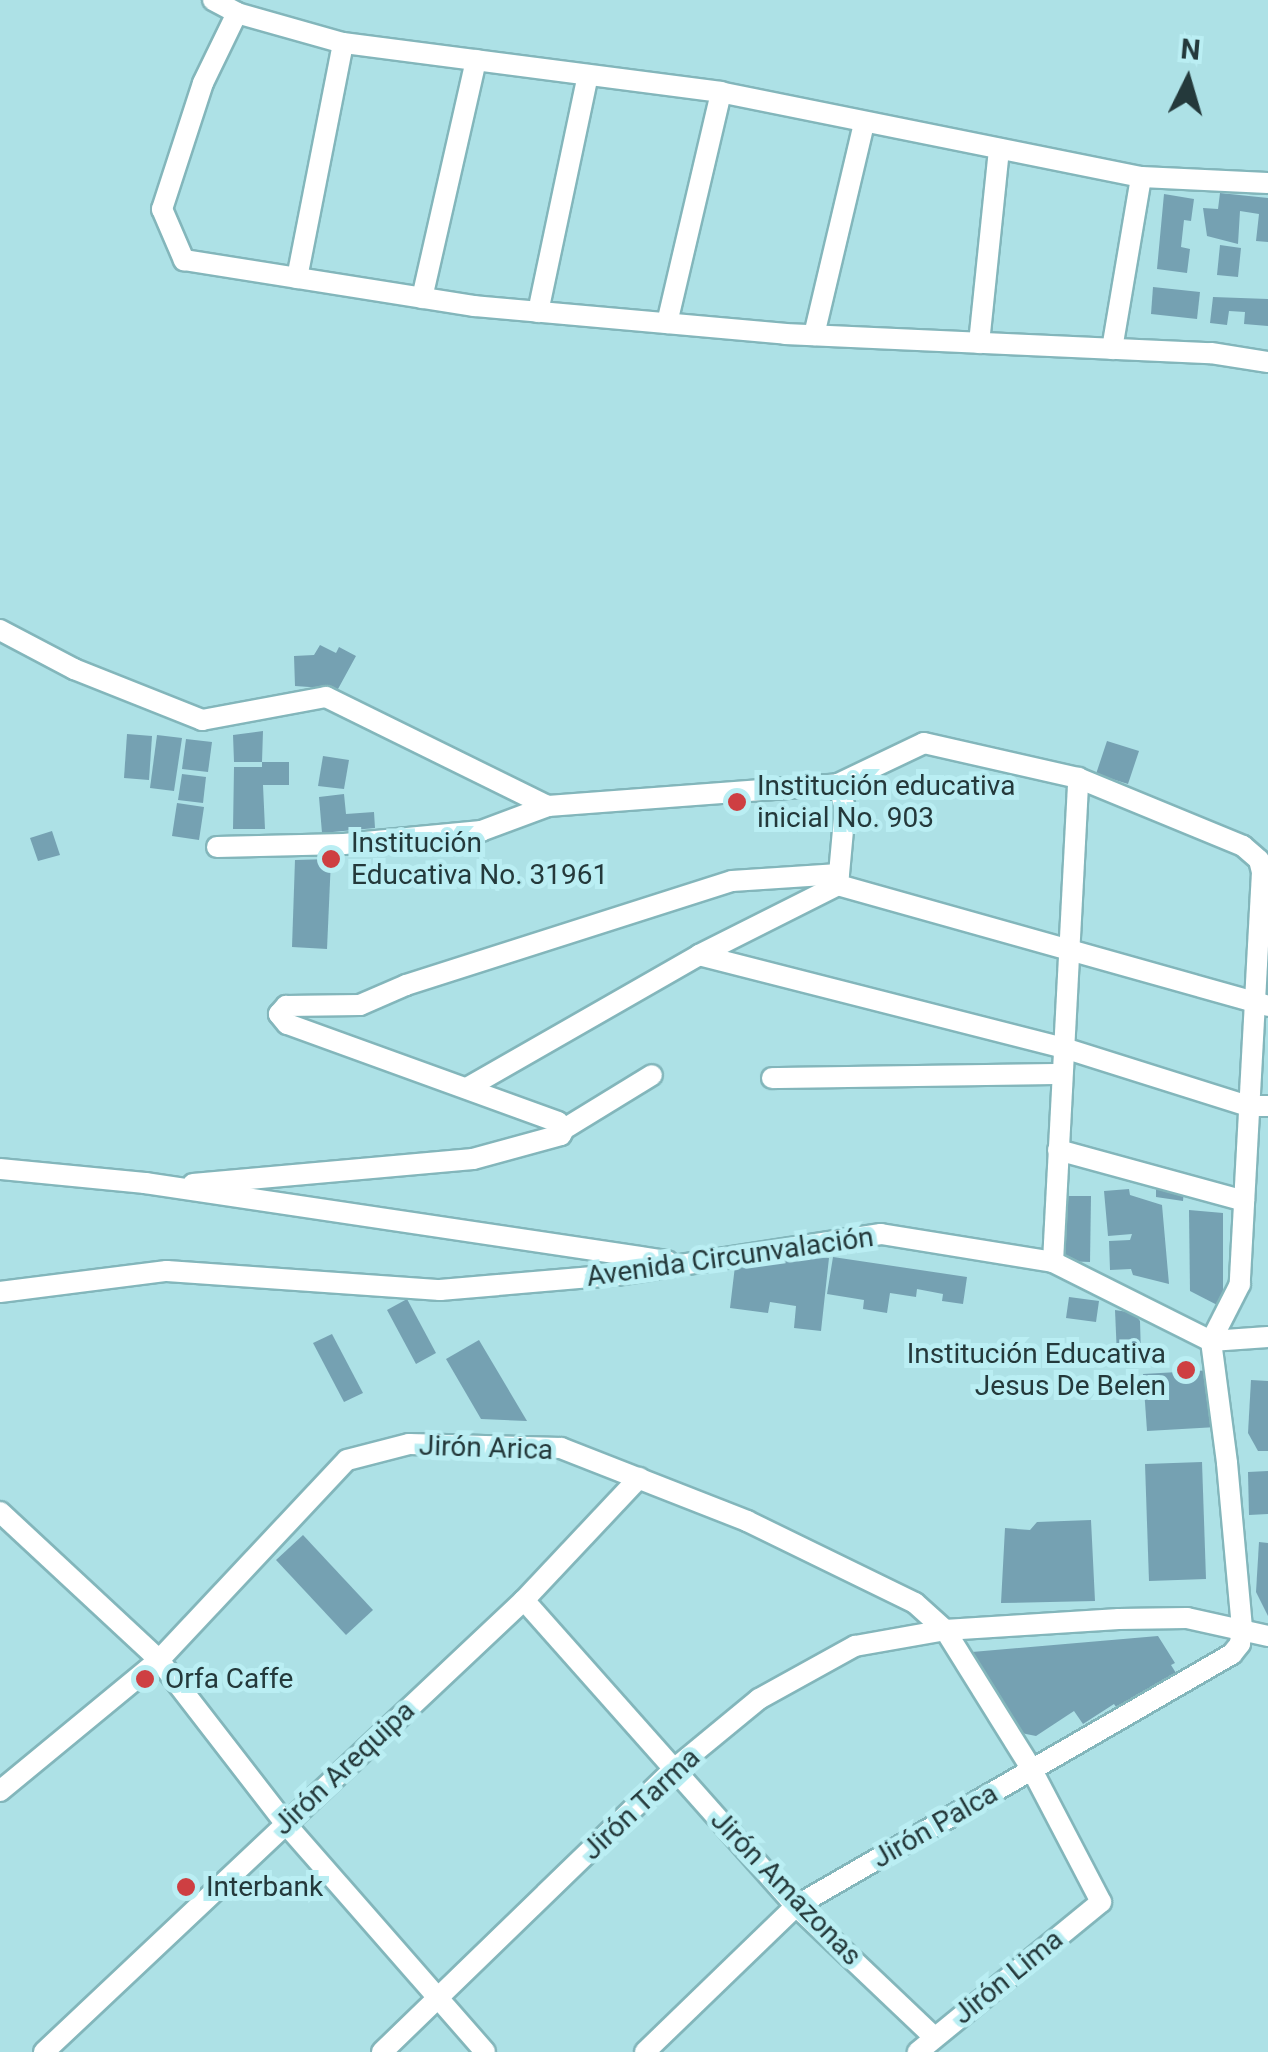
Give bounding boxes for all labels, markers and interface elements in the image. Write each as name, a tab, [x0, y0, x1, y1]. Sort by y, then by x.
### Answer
north arrow	[1138, 30, 1238, 130]
text: N	[1179, 32, 1202, 67]
place label: Institución educativa inicial No. 903	[757, 769, 1015, 835]
marker: Institución educativa inicial No. 903	[726, 791, 748, 813]
place label: Institución Educativa No. 31961	[351, 826, 608, 892]
marker: Institución Educativa No. 31961	[320, 848, 342, 870]
street label: Avenida Circunvalación	[584, 1220, 876, 1294]
place label: Institución Educativa Jesus De Belen	[907, 1337, 1166, 1403]
marker: Institución Educativa Jesus De Belen	[1175, 1359, 1197, 1381]
street label: Jirón Arica	[418, 1429, 554, 1467]
place label: Orfa Caffe	[165, 1662, 293, 1696]
marker: Orfa Caffe	[134, 1668, 156, 1690]
street label: Jirón Arequipa	[266, 1694, 422, 1842]
street label: Jirón Tarma	[575, 1741, 707, 1867]
street label: Jirón Palca	[866, 1777, 1004, 1875]
street label: Jirón Amazonas	[704, 1803, 868, 1973]
place label: Interbank	[206, 1870, 323, 1904]
marker: Interbank	[175, 1876, 197, 1898]
street label: Jirón Lima	[946, 1923, 1070, 2031]

